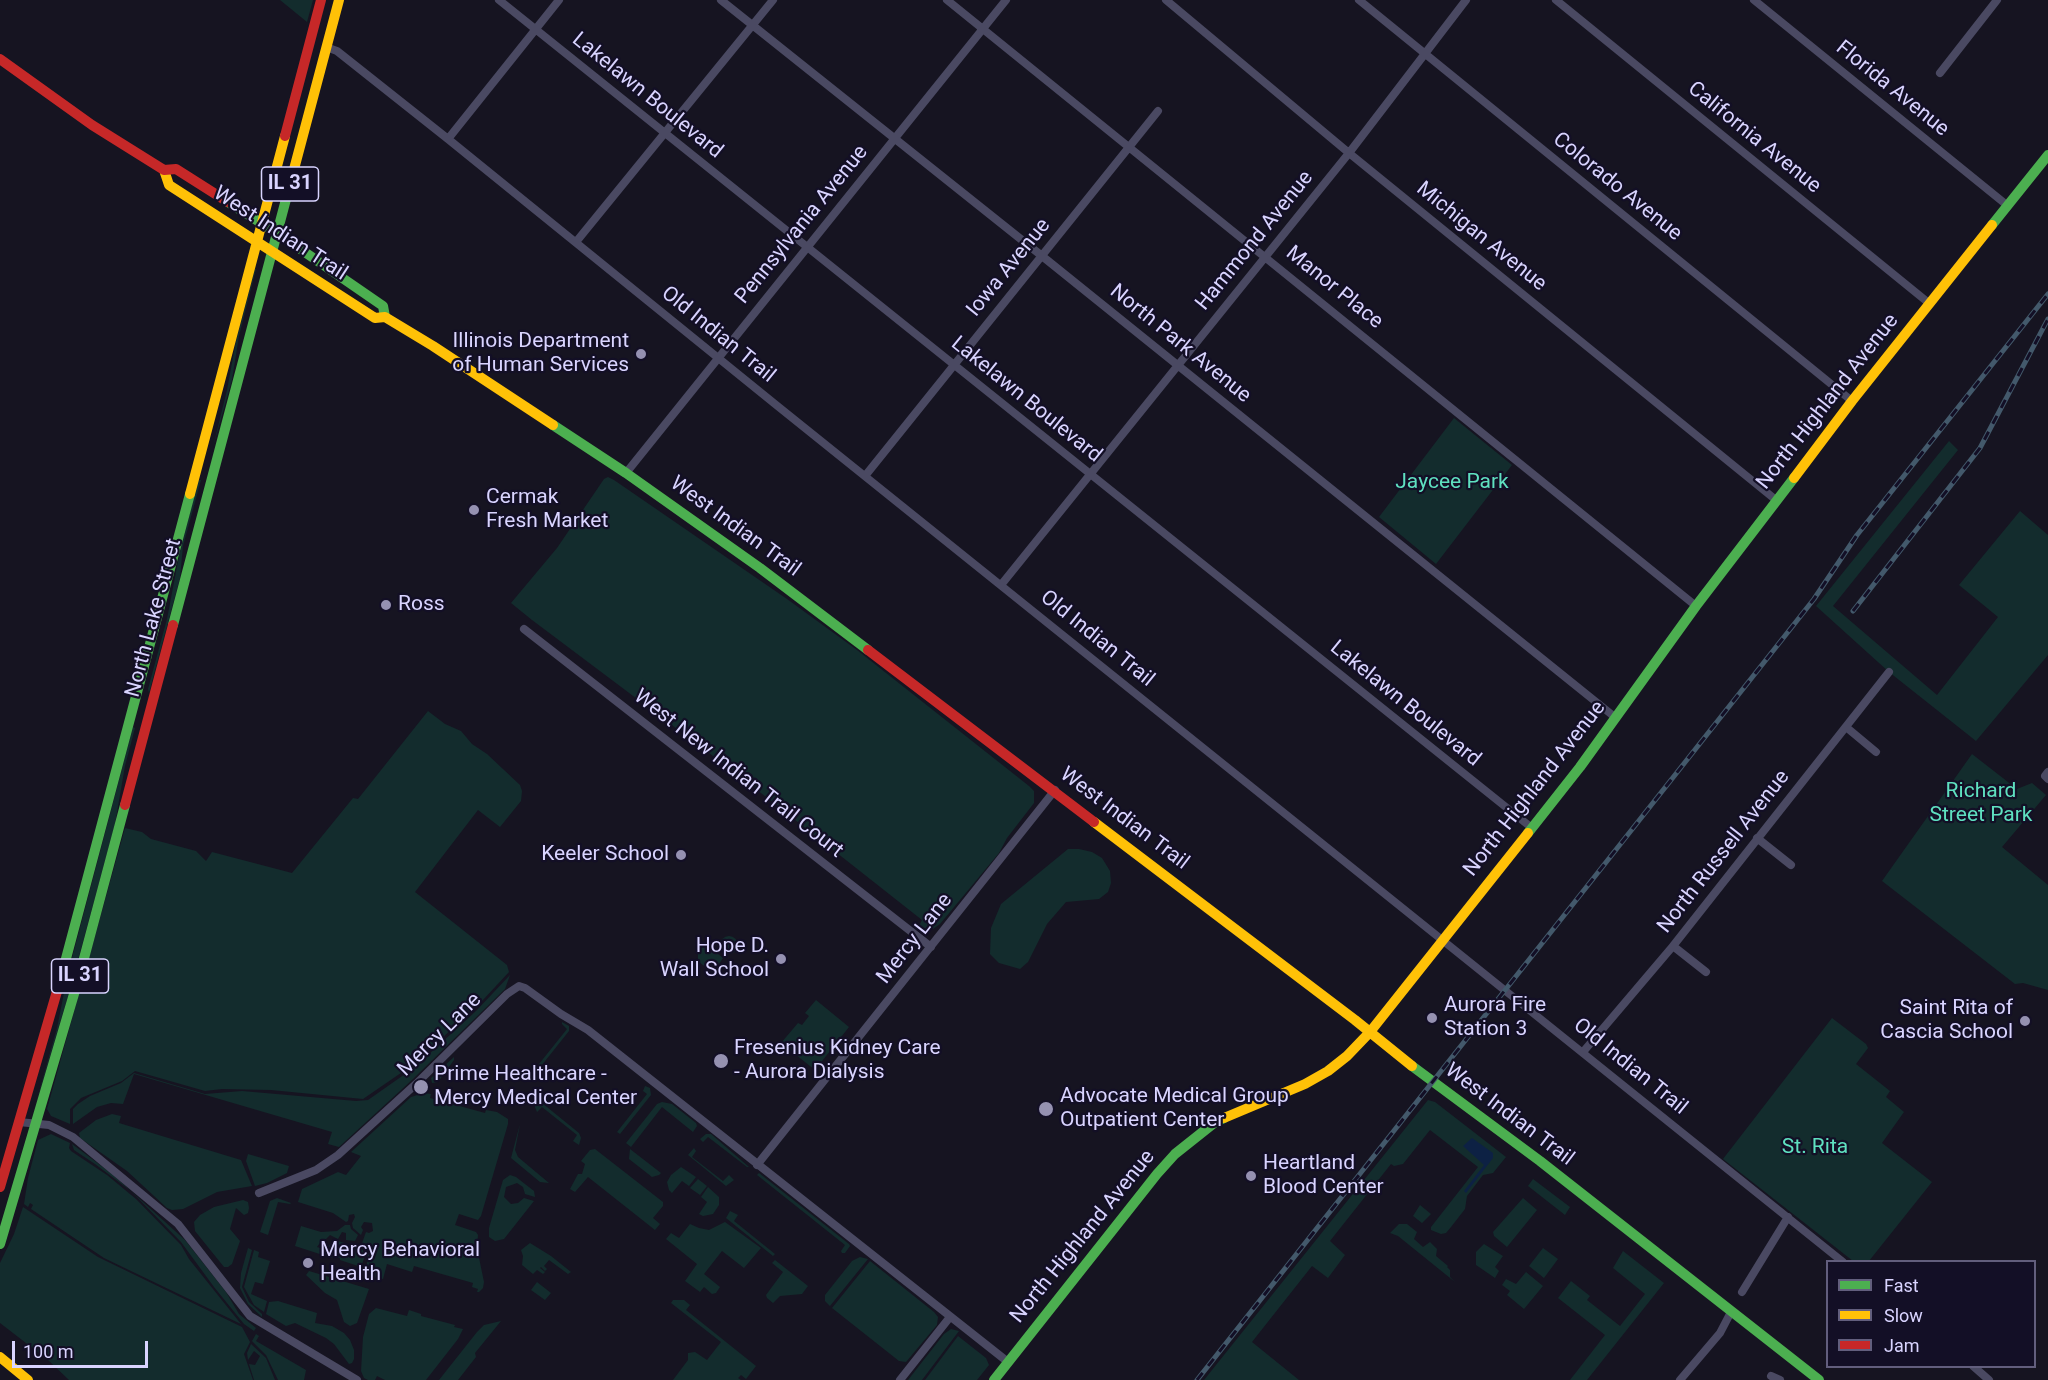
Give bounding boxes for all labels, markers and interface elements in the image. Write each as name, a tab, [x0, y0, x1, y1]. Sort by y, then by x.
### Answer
street label: Lakelawn Boulevard	[567, 28, 727, 164]
street label: Florida Avenue	[1830, 36, 1954, 142]
street label: California Avenue	[1682, 77, 1826, 199]
street label: Colorado Avenue	[1547, 127, 1687, 247]
street label: Pennsylvania Avenue	[730, 141, 874, 309]
street label: Hammond Avenue	[1191, 166, 1319, 316]
road number: IL 31	[262, 167, 318, 201]
street label: Michigan Avenue	[1411, 177, 1551, 297]
street label: West Indian Trail	[208, 181, 352, 287]
street label: Iowa Avenue	[962, 214, 1056, 322]
street label: Manor Place	[1280, 241, 1388, 335]
street label: North Park Avenue	[1104, 279, 1256, 409]
street label: Old Indian Trail	[656, 281, 780, 389]
street label: North Highland Avenue	[1752, 309, 1904, 495]
place label: Illinois Department of Human Services	[452, 329, 629, 379]
street label: Lakelawn Boulevard	[946, 332, 1106, 468]
marker: Illinois Department of Human Services	[634, 347, 648, 361]
park label: Jaycee Park	[1395, 470, 1509, 496]
street label: West Indian Trail	[665, 471, 805, 583]
place label: Cermak Fresh Market	[486, 485, 608, 535]
marker: Cermak Fresh Market	[467, 503, 481, 517]
street label: North Lake Street	[121, 536, 187, 700]
street label: Old Indian Trail	[1035, 585, 1159, 693]
place label: Ross	[398, 592, 445, 618]
marker: Ross	[379, 598, 393, 612]
street label: Lakelawn Boulevard	[1325, 636, 1485, 772]
street label: West New Indian Trail Court	[628, 684, 848, 864]
street label: North Highland Avenue	[1459, 696, 1611, 882]
street label: West Indian Trail	[1055, 762, 1193, 876]
street label: North Russell Avenue	[1653, 766, 1795, 938]
park label: Richard Street Park	[1930, 779, 2032, 829]
place label: Keeler School	[541, 842, 669, 868]
marker: Keeler School	[674, 848, 688, 862]
street label: Mercy Lane	[872, 889, 958, 989]
place label: Hope D. Wall School	[660, 934, 769, 984]
marker: Hope D. Wall School	[774, 952, 788, 966]
road number: IL 31	[52, 959, 109, 993]
street label: Mercy Lane	[393, 988, 487, 1082]
place label: Aurora Fire Station 3	[1444, 993, 1546, 1043]
place label: Saint Rita of Cascia School	[1880, 996, 2013, 1046]
marker: Aurora Fire Station 3	[1425, 1011, 1439, 1025]
street label: Old Indian Trail	[1568, 1013, 1692, 1121]
marker: Saint Rita of Cascia School	[2018, 1014, 2032, 1028]
place label: Fresenius Kidney Care - Aurora Dialysis	[734, 1036, 941, 1086]
marker: Fresenius Kidney Care - Aurora Dialysis	[712, 1052, 730, 1070]
street label: West Indian Trail	[1440, 1058, 1578, 1172]
place label: Prime Healthcare - Mercy Medical Center	[434, 1062, 637, 1112]
marker: Prime Healthcare - Mercy Medical Center	[412, 1078, 430, 1096]
place label: Advocate Medical Group Outpatient Center	[1060, 1084, 1289, 1134]
marker: Advocate Medical Group Outpatient Center	[1037, 1100, 1055, 1118]
park label: St. Rita	[1782, 1135, 1848, 1161]
street label: North Highland Avenue	[1005, 1145, 1161, 1329]
place label: Heartland Blood Center	[1263, 1151, 1384, 1201]
marker: Heartland Blood Center	[1244, 1169, 1258, 1183]
place label: Mercy Behavioral Health	[320, 1238, 480, 1288]
marker: Mercy Behavioral Health	[301, 1256, 315, 1270]
legend	[1826, 1260, 2036, 1368]
text: Fast	[1884, 1275, 1919, 1296]
text: Slow	[1884, 1305, 1923, 1326]
scale bar	[15, 1329, 152, 1367]
text: Jam	[1884, 1335, 1920, 1356]
text: 100 m	[23, 1341, 74, 1362]

